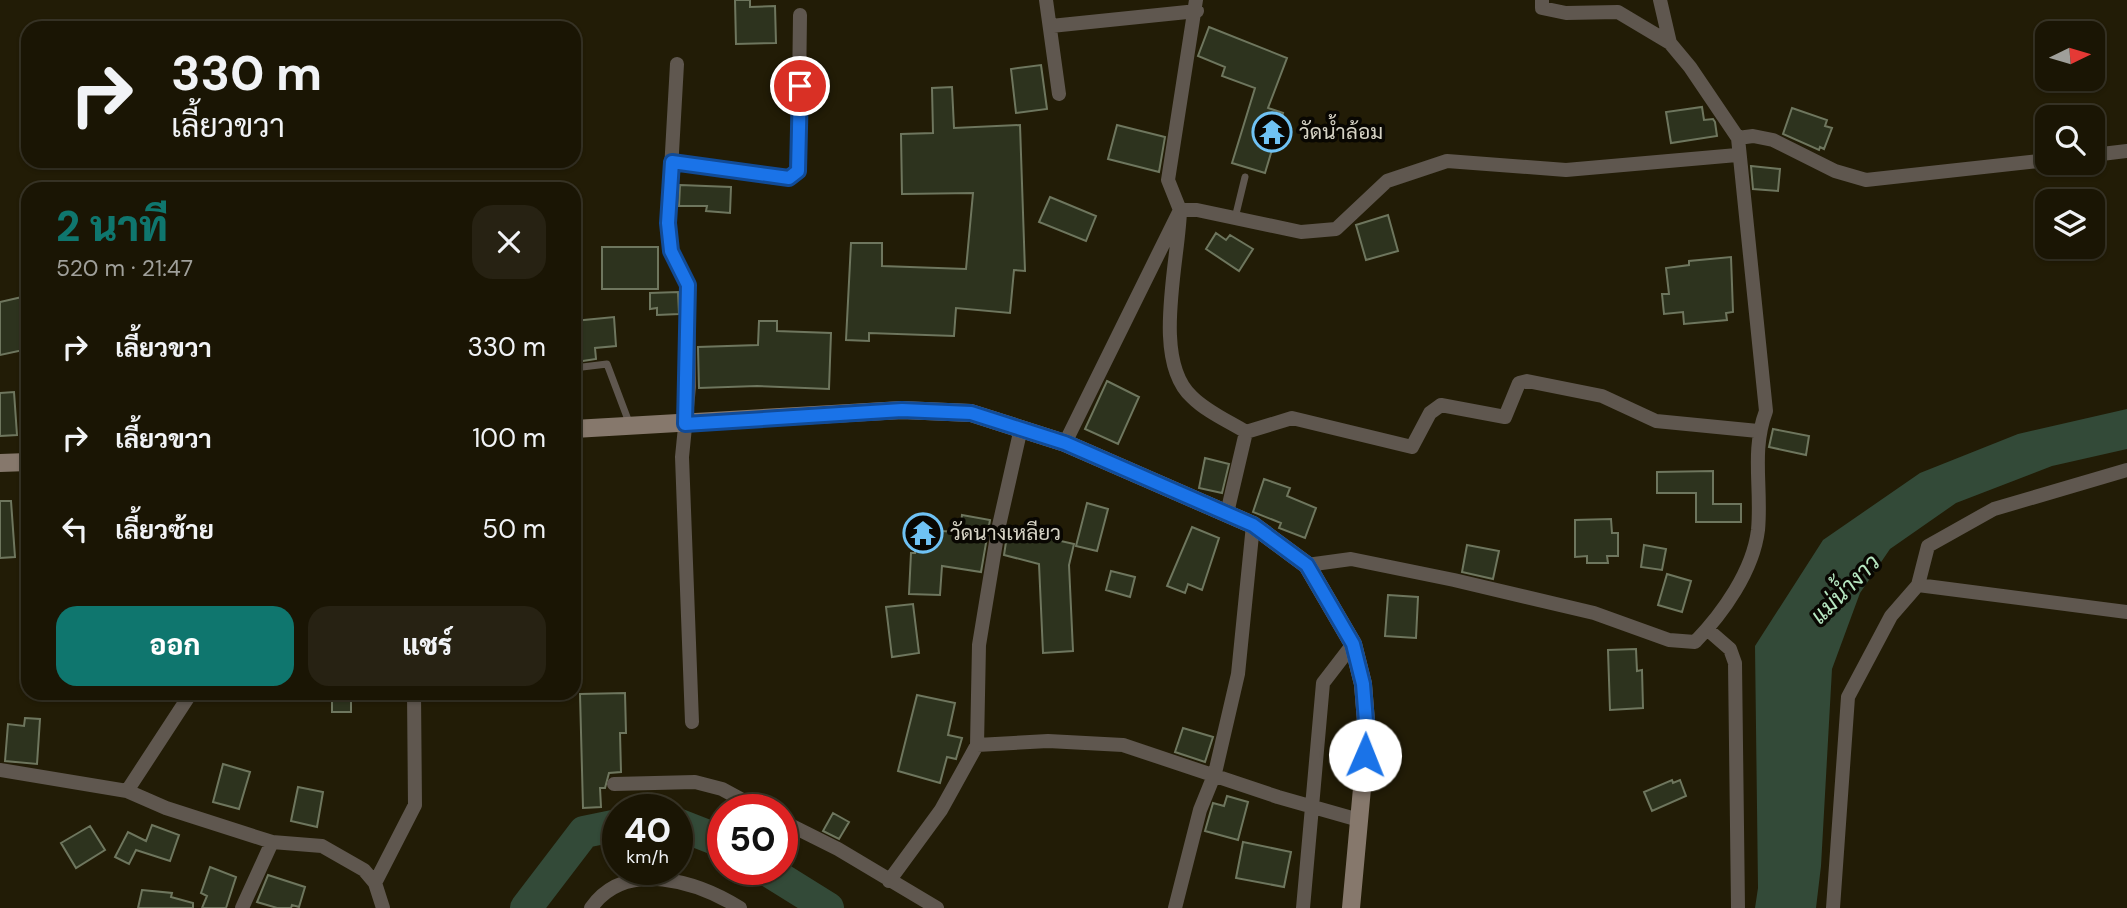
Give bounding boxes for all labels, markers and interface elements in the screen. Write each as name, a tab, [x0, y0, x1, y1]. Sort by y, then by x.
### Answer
north arrow	[2035, 21, 2105, 91]
map controls	[2035, 21, 2105, 259]
text: 330 m	[171, 41, 322, 105]
icon: right	[56, 49, 147, 140]
pin	[770, 56, 830, 116]
icon: arrive	[781, 67, 819, 105]
text: เลี้ยวขวา	[171, 105, 285, 147]
button: search	[2035, 105, 2105, 175]
temple icon: วัดน้ำล้อม	[1251, 111, 1293, 153]
place label: วัดน้ำล้อม	[1299, 114, 1383, 146]
button: layers	[2035, 189, 2105, 259]
text: 2 นาที	[56, 199, 168, 254]
button: close	[472, 205, 546, 279]
text: 520 m · 21:47	[56, 253, 193, 283]
icon: right	[56, 328, 94, 366]
text: 330 m	[467, 330, 546, 364]
text: เลี้ยวขวา	[115, 331, 212, 365]
icon: right	[56, 419, 94, 457]
text: 100 m	[472, 421, 546, 455]
text: เลี้ยวขวา	[115, 422, 212, 456]
icon: left	[56, 510, 94, 548]
text: 50 m	[482, 512, 546, 546]
temple icon: วัดนางเหลียว	[902, 512, 944, 554]
text: เลี้ยวซ้าย	[115, 513, 214, 547]
place label: วัดนางเหลียว	[950, 519, 1061, 547]
water label: แม่น้ำงาว	[1800, 544, 1886, 630]
button: ออก	[56, 606, 294, 686]
button: แชร์	[308, 606, 546, 686]
position arrow	[1328, 718, 1402, 792]
speed limit sign: 50	[707, 794, 798, 885]
text: 40	[624, 807, 671, 853]
text: km/h	[626, 845, 669, 869]

